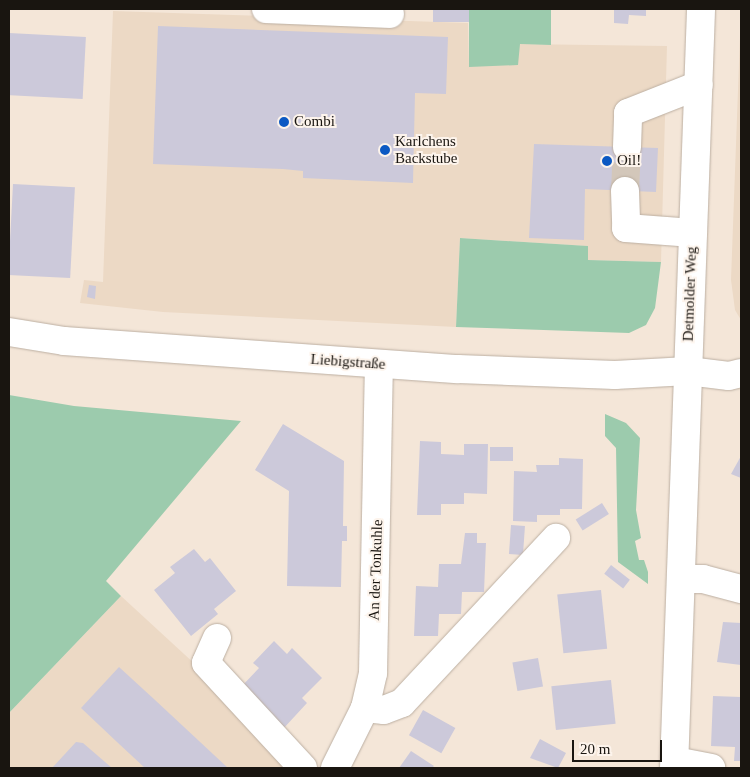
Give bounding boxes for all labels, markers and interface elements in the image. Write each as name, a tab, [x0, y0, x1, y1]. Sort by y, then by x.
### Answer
place label: Combi	[294, 113, 335, 131]
marker: Combi	[278, 116, 290, 128]
place label: Karlchens Backstube	[395, 132, 457, 167]
marker: Karlchens Backstube	[379, 144, 391, 156]
place label: Oil!	[617, 152, 641, 170]
marker: Oil!	[601, 155, 613, 167]
street label: Detmolder Weg	[679, 246, 701, 342]
street label: Liebigstraße	[310, 350, 386, 374]
street label: An der Tonkuhle	[365, 519, 387, 621]
scale bar	[575, 730, 665, 762]
text: 20 m	[580, 741, 610, 757]

